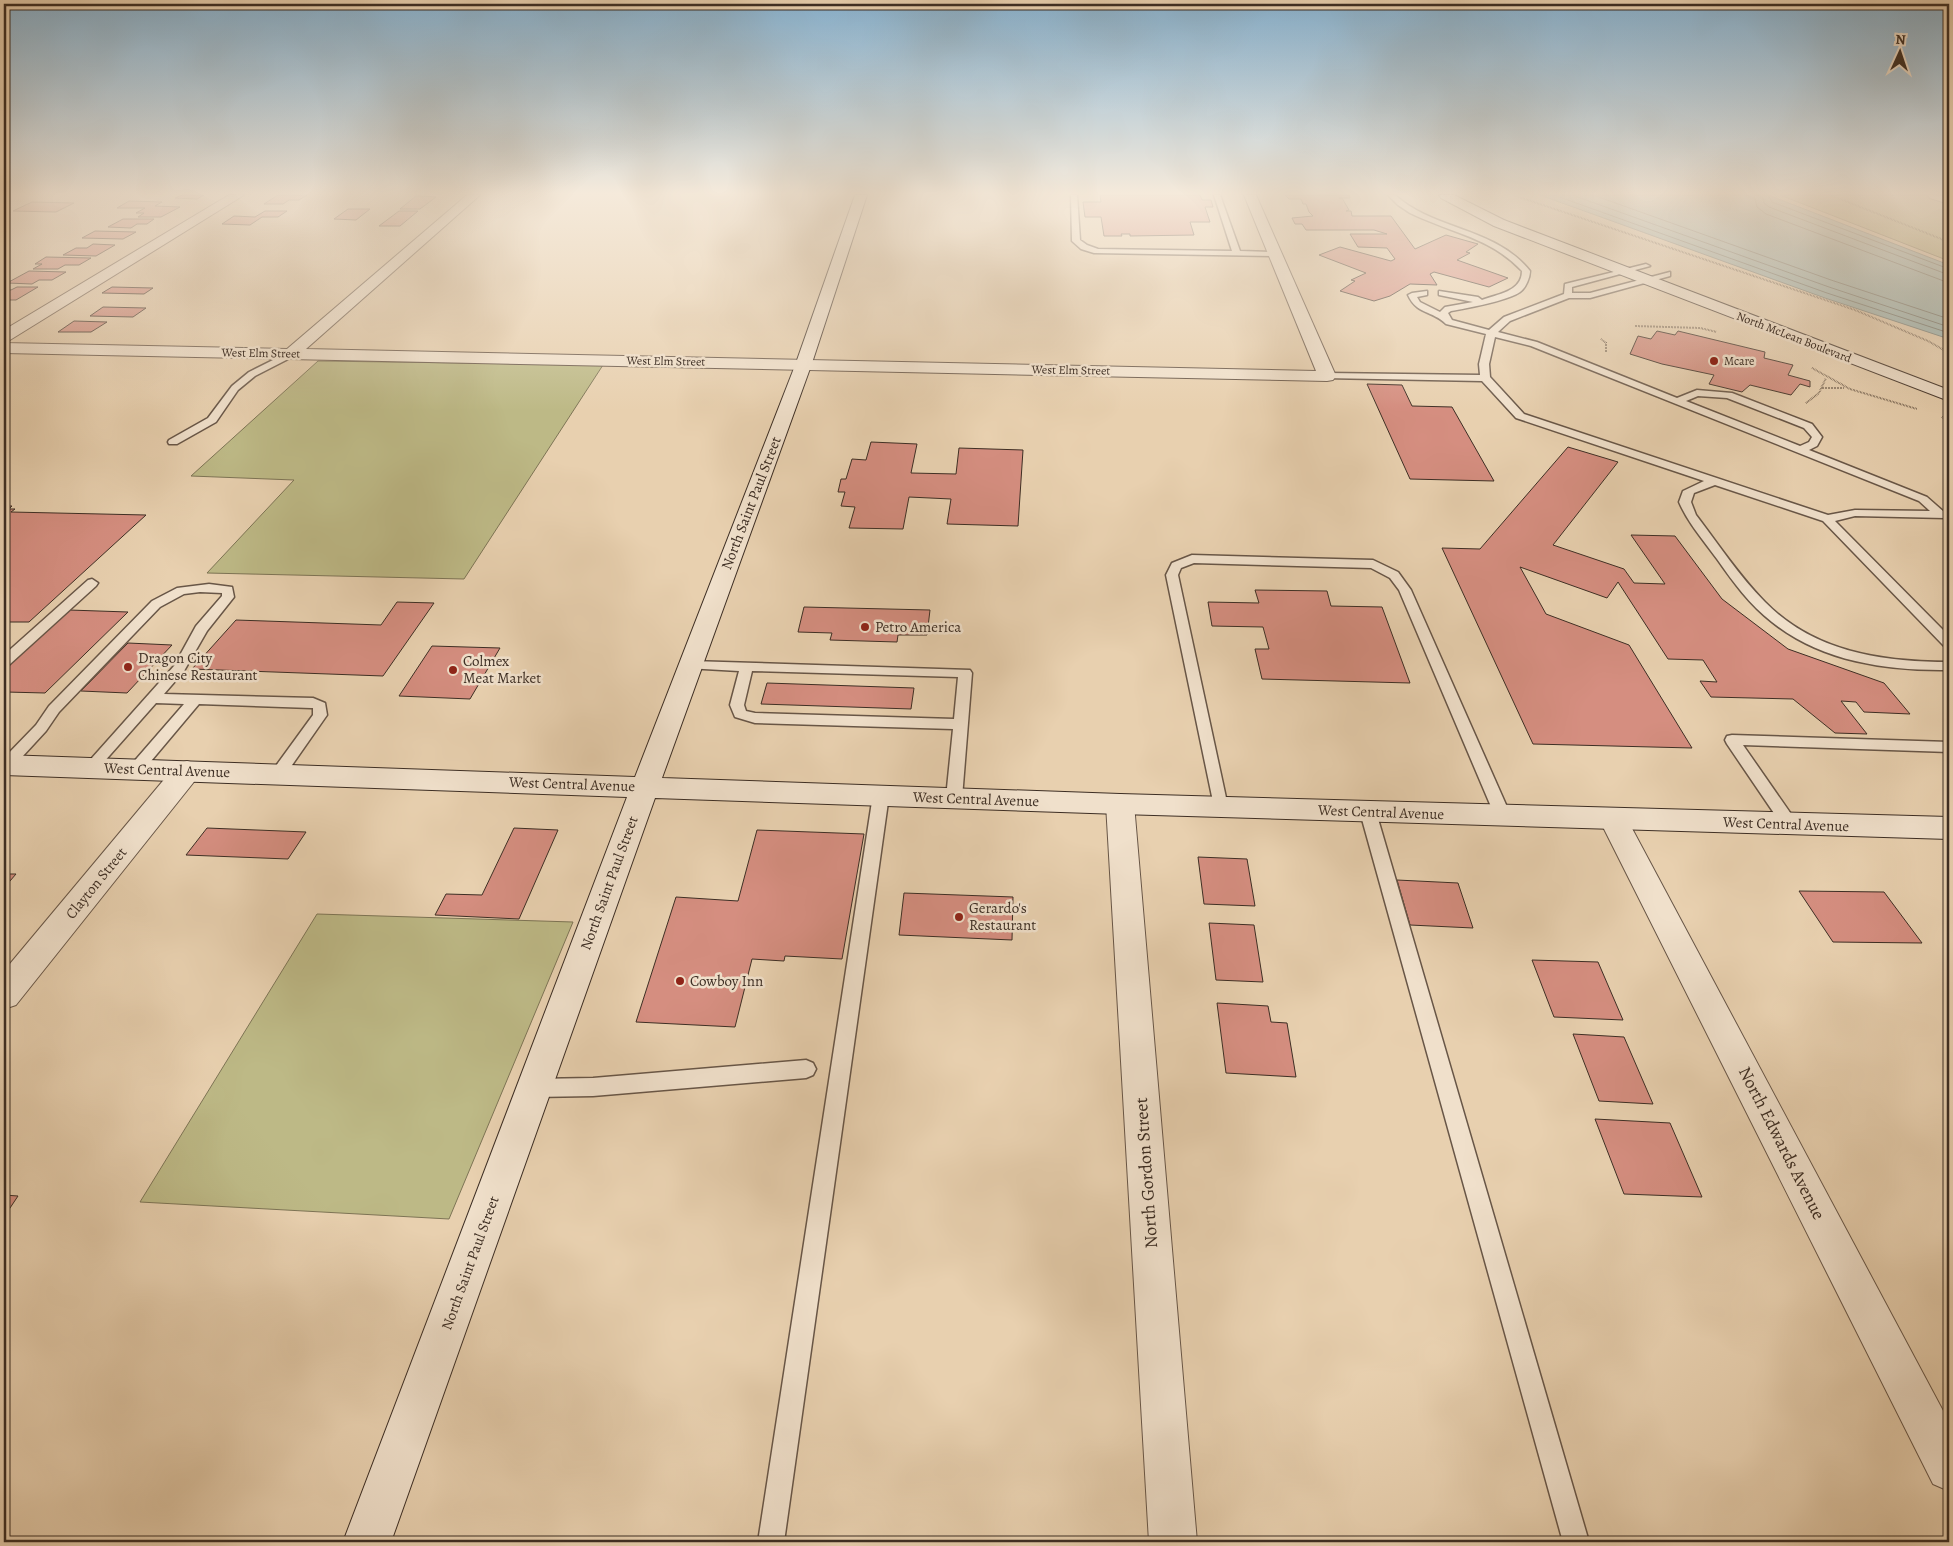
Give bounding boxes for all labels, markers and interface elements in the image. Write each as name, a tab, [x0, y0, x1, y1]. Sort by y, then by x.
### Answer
north arrow	[1876, 28, 1926, 78]
text: N	[1895, 30, 1906, 49]
street label: North McLean Boulevard	[1734, 308, 1854, 366]
street label: West Elm Street	[221, 344, 301, 362]
street label: West Elm Street	[626, 352, 706, 370]
place label: Mcare	[1724, 353, 1754, 369]
marker: Mcare	[1708, 355, 1720, 367]
street label: West Elm Street	[1031, 361, 1111, 379]
street label: North Saint Paul Street	[716, 433, 786, 573]
place label: Petro America	[875, 617, 961, 637]
marker: Petro America	[859, 621, 871, 633]
place label: Dragon City Chinese Restaurant	[138, 648, 258, 685]
place label: Colmex Meat Market	[463, 651, 541, 688]
marker: Dragon City Chinese Restaurant	[122, 661, 134, 673]
marker: Colmex Meat Market	[447, 664, 459, 676]
street label: West Central Avenue	[102, 758, 231, 782]
street label: West Central Avenue	[507, 772, 636, 796]
street label: West Central Avenue	[911, 787, 1040, 811]
street label: West Central Avenue	[1316, 800, 1445, 824]
street label: West Central Avenue	[1721, 812, 1850, 836]
street label: North Saint Paul Street	[575, 813, 643, 953]
street label: Clayton Street	[61, 843, 131, 923]
place label: Gerardo's Restaurant	[969, 898, 1036, 935]
marker: Gerardo's Restaurant	[953, 911, 965, 923]
place label: Cowboy Inn	[690, 971, 763, 991]
marker: Cowboy Inn	[674, 975, 686, 987]
street label: North Edwards Avenue	[1733, 1062, 1831, 1224]
street label: North Gordon Street	[1129, 1097, 1163, 1249]
street label: North Saint Paul Street	[436, 1193, 504, 1333]

